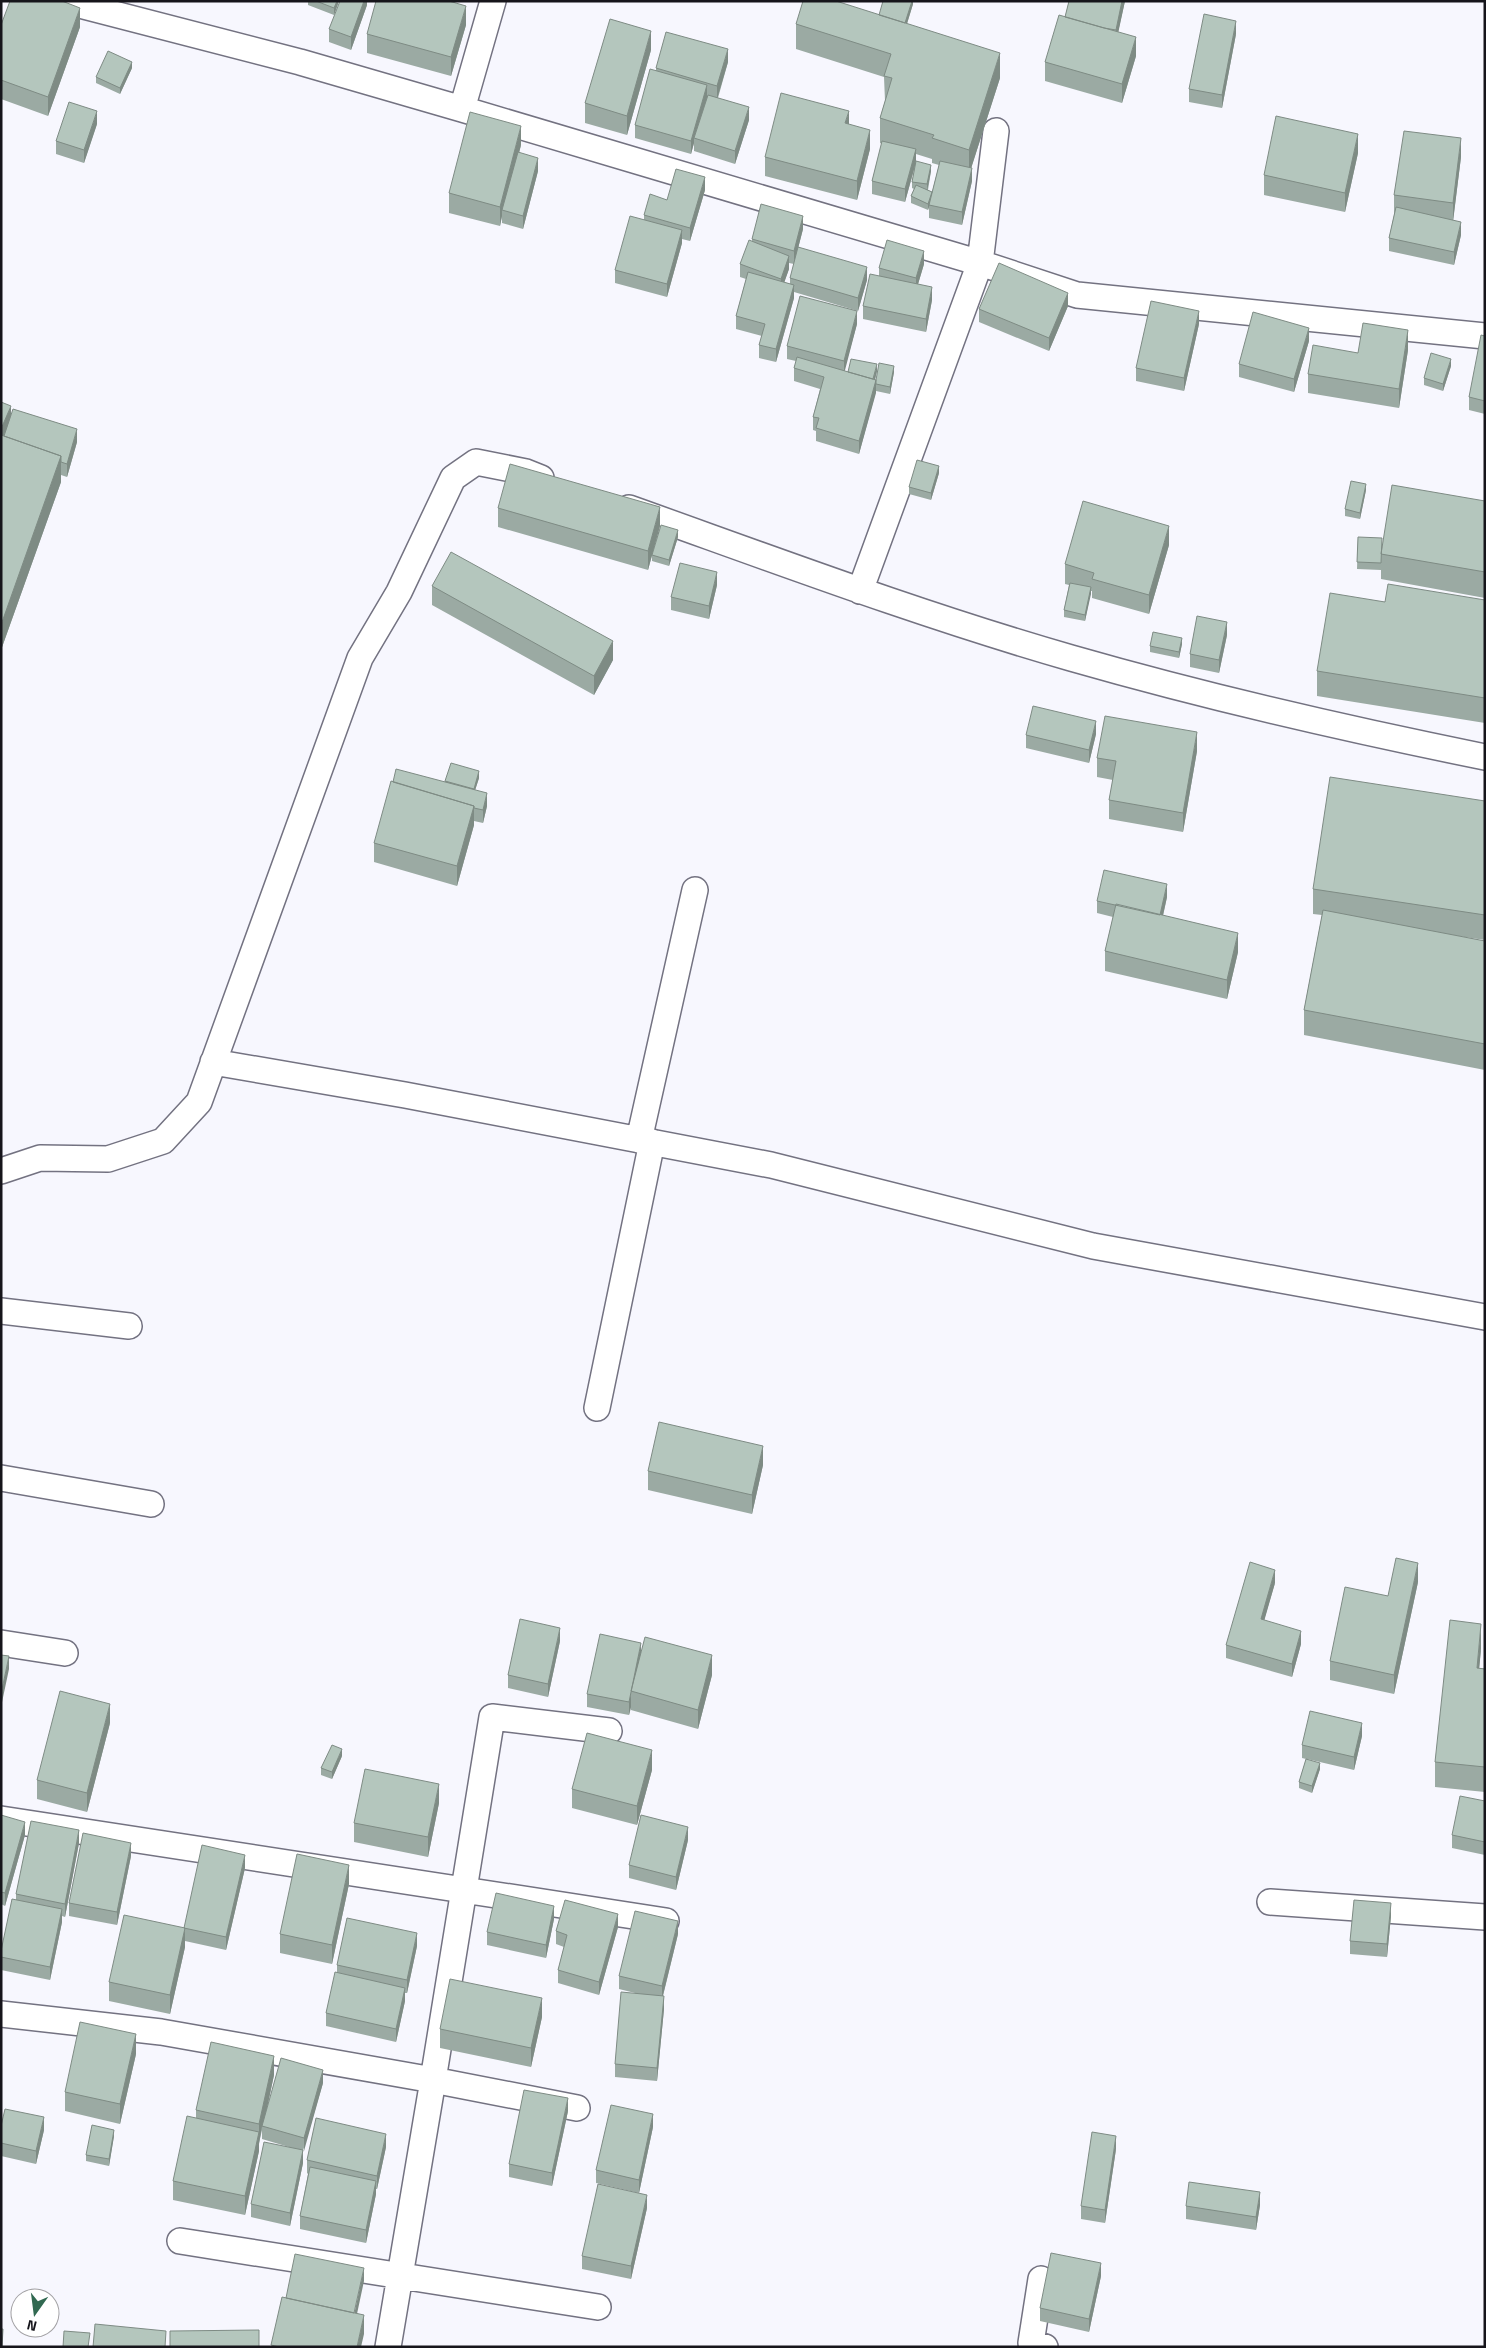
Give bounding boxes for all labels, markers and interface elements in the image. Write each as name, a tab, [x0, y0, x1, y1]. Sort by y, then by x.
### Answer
north arrow	[10, 2288, 60, 2338]
text: N	[24, 2315, 39, 2337]

